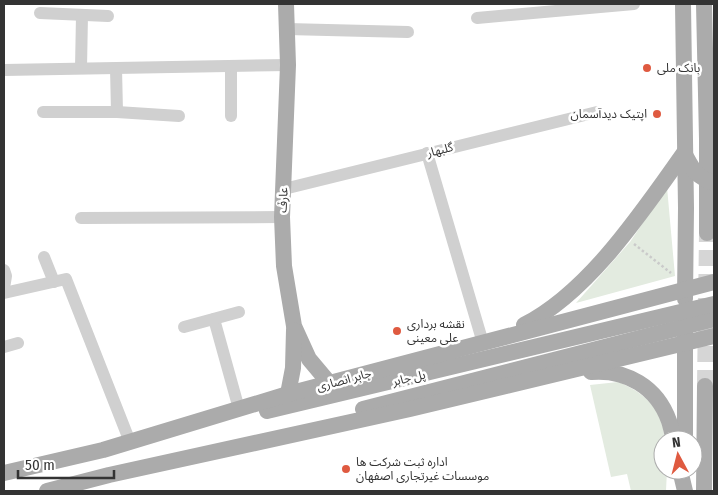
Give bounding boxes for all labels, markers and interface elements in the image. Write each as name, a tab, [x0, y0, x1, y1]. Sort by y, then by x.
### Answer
place label: بانک ملی	[657, 61, 700, 75]
marker: بانک ملی	[641, 62, 653, 74]
place label: اپتیک دیدآسمان	[571, 107, 647, 122]
marker: اپتیک دیدآسمان	[651, 108, 663, 120]
street label: گلبهار	[424, 140, 456, 160]
street label: عارف	[275, 187, 291, 213]
place label: نقشه برداری علی معینی	[407, 317, 465, 345]
marker: نقشه برداری علی معینی	[391, 325, 403, 337]
street label: جابر انصاری	[315, 366, 373, 394]
street label: پل جابر	[390, 367, 427, 390]
north arrow	[653, 430, 703, 480]
text: N	[671, 434, 682, 452]
scale bar	[18, 448, 114, 480]
place label: اداره ثبت شرکت ها موسسات غیرتجاری اصفهان	[356, 455, 489, 483]
text: 50 m	[25, 456, 55, 474]
marker: اداره ثبت شرکت ها موسسات غیرتجاری اصفهان	[340, 463, 352, 475]

